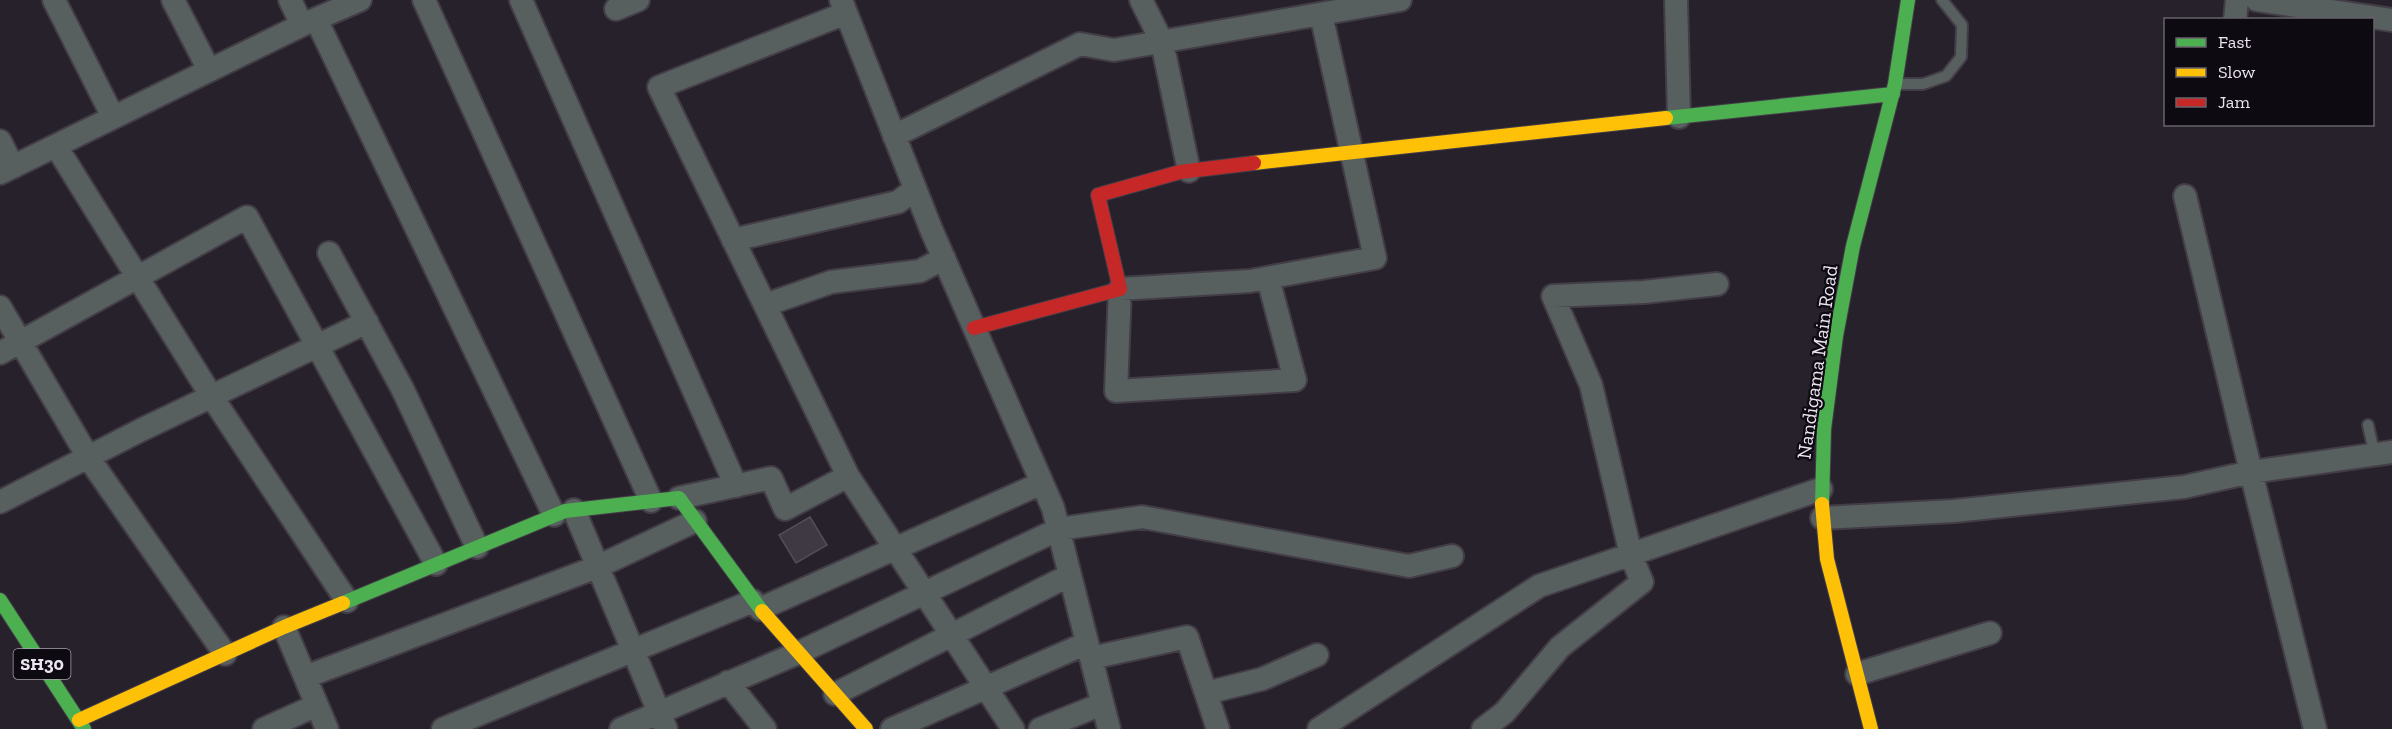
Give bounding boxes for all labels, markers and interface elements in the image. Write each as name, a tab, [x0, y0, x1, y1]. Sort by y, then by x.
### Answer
legend	[2164, 18, 2374, 126]
text: Fast	[2218, 31, 2251, 53]
text: Slow	[2218, 61, 2255, 83]
text: Jam	[2218, 91, 2250, 113]
street label: Nandigama Main Road	[1791, 263, 1843, 461]
road number: SH30	[14, 649, 70, 679]

